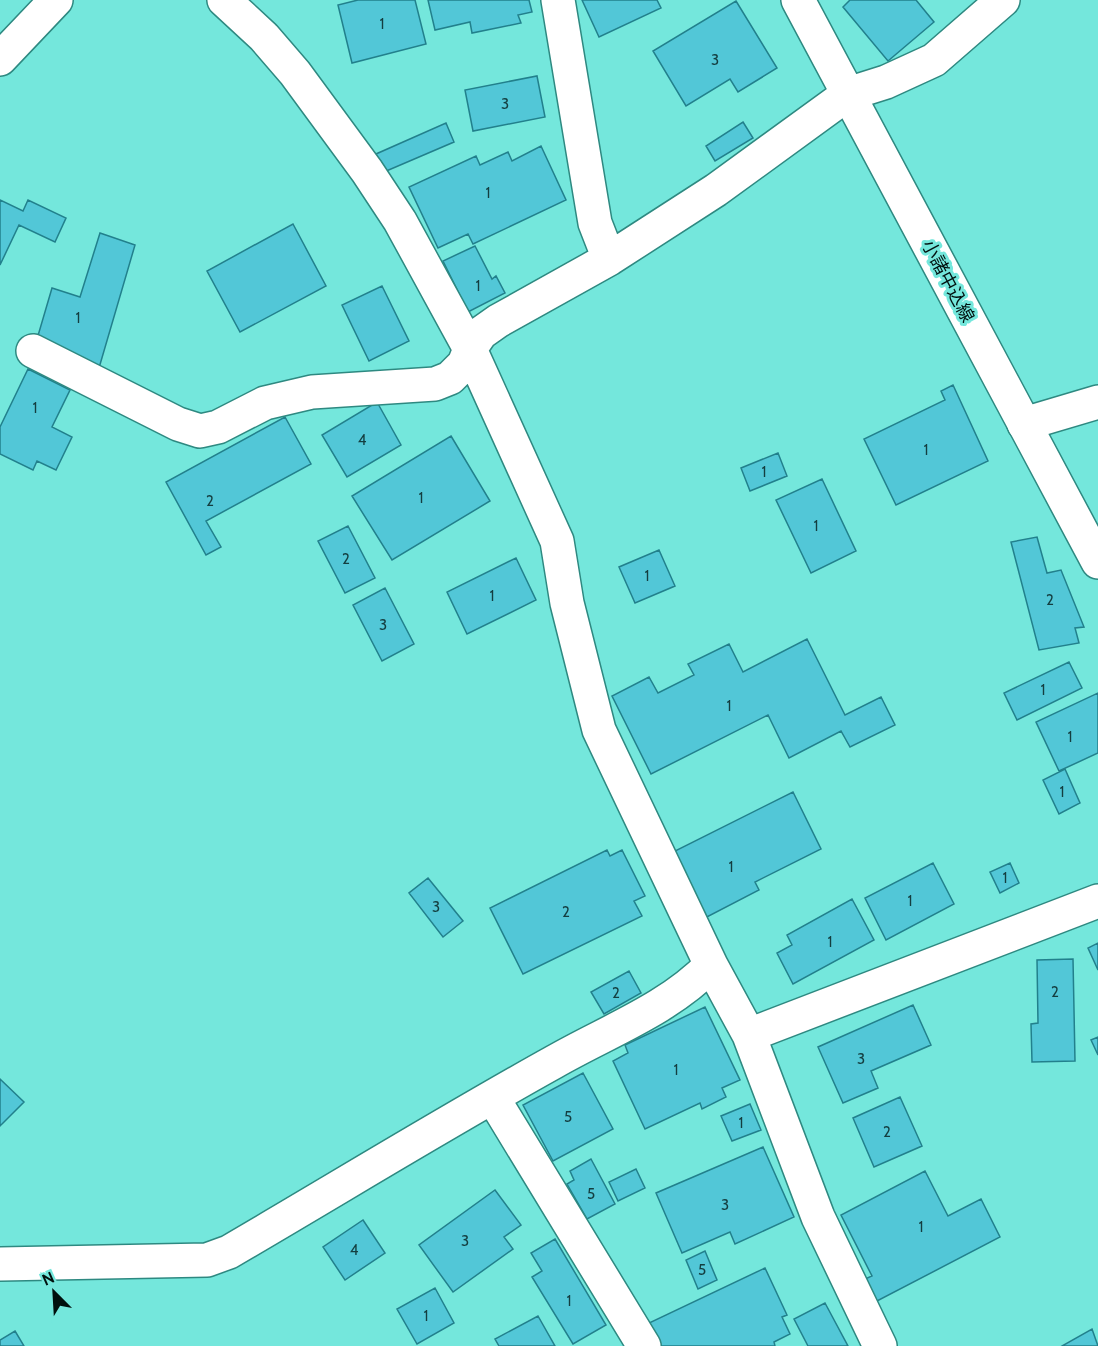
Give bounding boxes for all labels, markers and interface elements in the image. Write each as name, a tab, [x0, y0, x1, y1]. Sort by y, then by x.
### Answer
house number: 1	[380, 15, 384, 33]
house number: 3	[711, 51, 719, 69]
house number: 3	[501, 95, 509, 113]
house number: 1	[486, 184, 490, 202]
street label: 小諸中込線	[917, 236, 979, 326]
house number: 1	[476, 277, 480, 295]
house number: 1	[76, 309, 80, 327]
house number: 1	[33, 399, 37, 417]
house number: 4	[358, 431, 367, 449]
house number: 1	[924, 441, 928, 459]
house number: 1	[762, 463, 766, 481]
house number: 1	[419, 489, 423, 507]
house number: 2	[206, 492, 214, 510]
house number: 1	[814, 517, 818, 535]
house number: 2	[342, 550, 350, 568]
house number: 1	[645, 567, 649, 585]
house number: 1	[490, 587, 494, 605]
house number: 2	[1046, 591, 1054, 609]
house number: 3	[379, 616, 387, 634]
house number: 1	[1041, 681, 1045, 699]
house number: 1	[727, 697, 731, 715]
house number: 1	[1068, 728, 1072, 746]
house number: 1	[1060, 783, 1064, 801]
house number: 1	[729, 858, 733, 876]
house number: 1	[1003, 869, 1007, 887]
house number: 1	[908, 892, 912, 910]
house number: 3	[432, 898, 440, 916]
house number: 2	[562, 903, 570, 921]
house number: 1	[828, 933, 832, 951]
house number: 2	[1051, 983, 1059, 1001]
house number: 2	[612, 984, 620, 1002]
house number: 3	[857, 1050, 865, 1068]
house number: 1	[674, 1061, 678, 1079]
house number: 5	[564, 1108, 572, 1126]
house number: 1	[739, 1114, 743, 1132]
house number: 2	[883, 1123, 891, 1141]
house number: 5	[587, 1185, 595, 1203]
house number: 3	[721, 1196, 729, 1214]
house number: 1	[919, 1218, 923, 1236]
house number: 3	[461, 1232, 469, 1250]
house number: 4	[350, 1241, 359, 1259]
house number: 5	[698, 1261, 706, 1279]
north arrow	[24, 1262, 84, 1322]
text: N	[39, 1268, 57, 1290]
house number: 1	[567, 1292, 571, 1310]
house number: 1	[424, 1307, 428, 1325]

